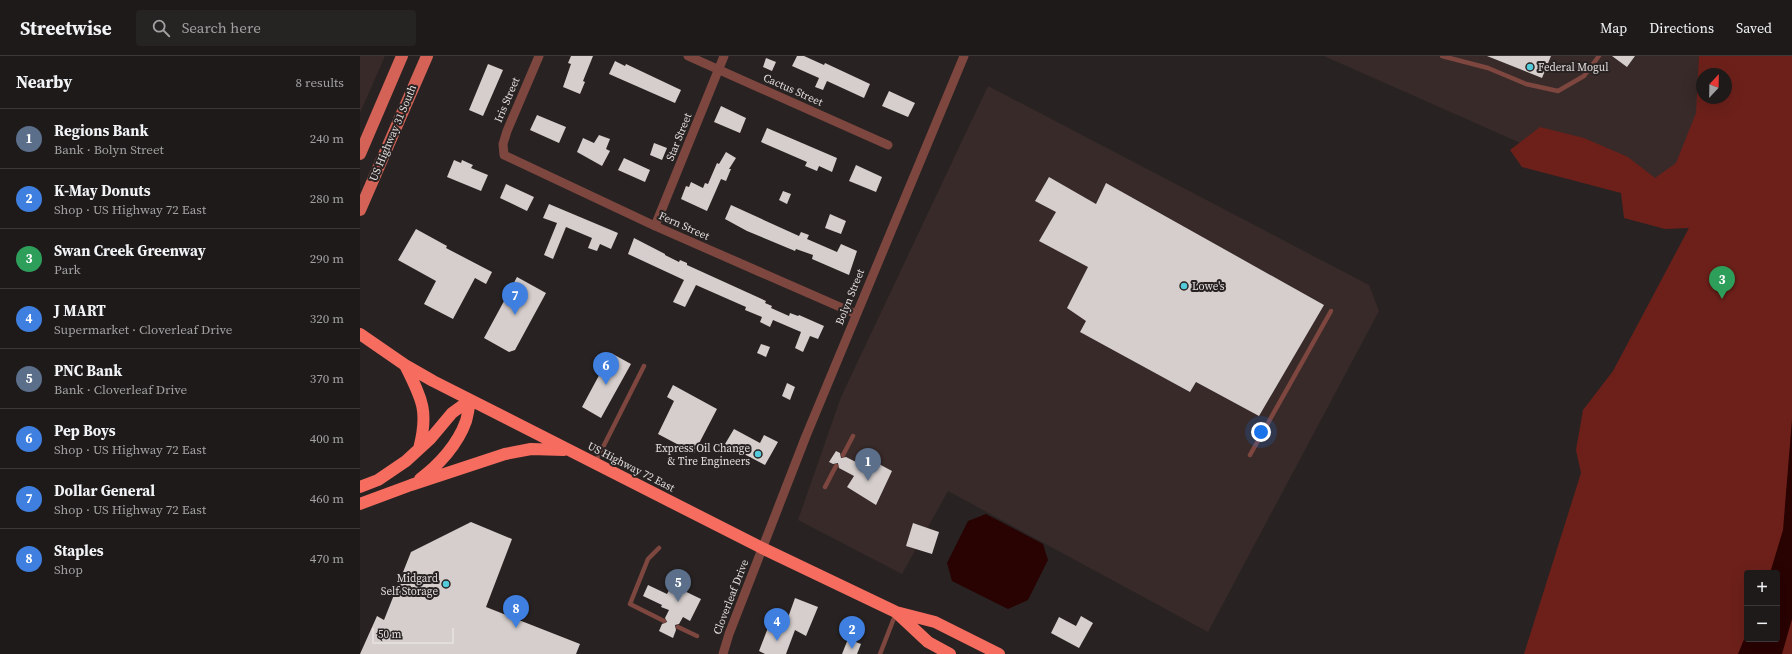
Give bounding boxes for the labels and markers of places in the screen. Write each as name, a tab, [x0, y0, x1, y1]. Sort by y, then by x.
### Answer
place label: Federal Mogul	[1538, 60, 1608, 75]
marker: Federal Mogul	[1525, 62, 1535, 72]
pin: 3	[1709, 266, 1735, 299]
place label: Lowe's	[1192, 279, 1225, 294]
marker: Lowe's	[1179, 281, 1189, 291]
pin: 7	[502, 282, 528, 315]
pin: 6	[593, 352, 619, 385]
place label: Express Oil Change & Tire Engineers	[655, 441, 750, 469]
pin: 1	[855, 448, 881, 481]
marker: Express Oil Change & Tire Engineers	[753, 449, 763, 459]
pin: 5	[665, 569, 691, 602]
place label: Midgard Self Storage	[381, 571, 439, 599]
marker: Midgard Self Storage	[441, 579, 451, 589]
pin: 8	[503, 595, 529, 628]
pin: 4	[764, 608, 790, 641]
pin: 2	[839, 616, 865, 649]

